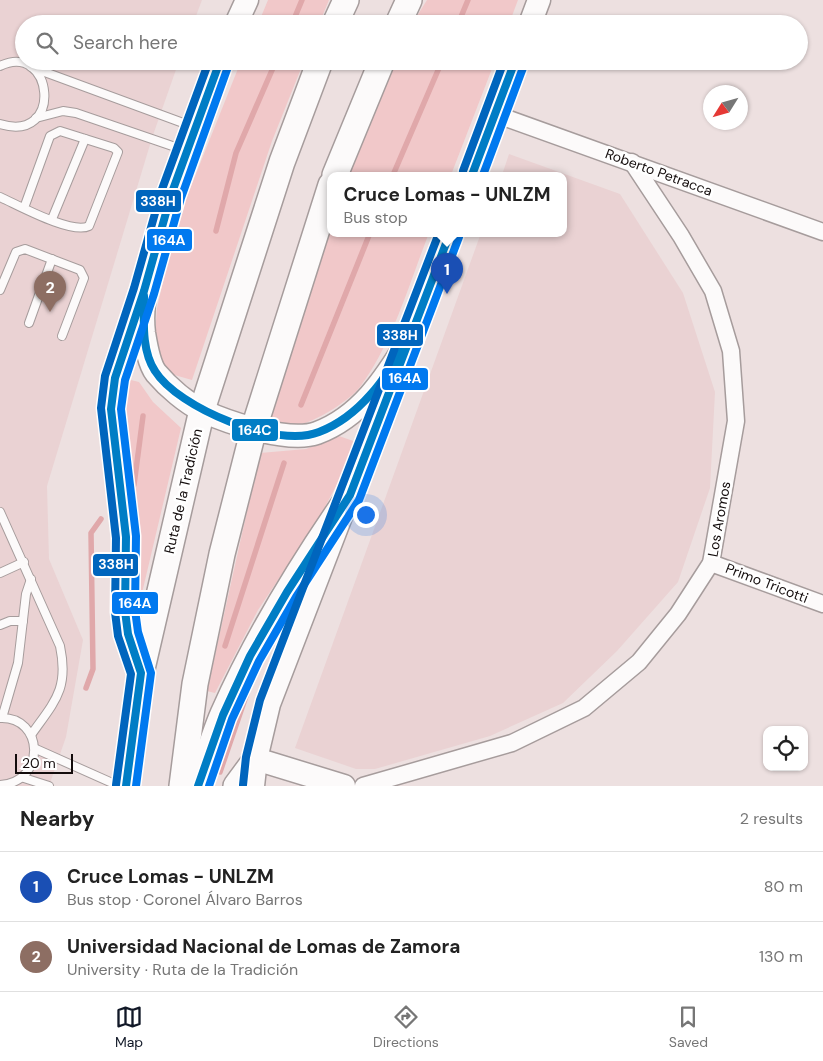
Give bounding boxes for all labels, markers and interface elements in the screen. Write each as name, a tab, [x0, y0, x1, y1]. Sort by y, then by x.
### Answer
search box	[15, 15, 808, 70]
icon: search	[33, 29, 61, 57]
text: Search here	[73, 30, 178, 55]
north arrow	[703, 85, 748, 130]
street label: Roberto Petracca	[603, 144, 715, 200]
popup	[327, 172, 567, 237]
text: Cruce Lomas - UNLZM	[344, 182, 550, 207]
line badge: 338H	[135, 189, 182, 213]
text: 338H	[140, 192, 176, 210]
text: Bus stop	[344, 207, 408, 228]
line badge: 164A	[146, 228, 193, 252]
text: 164A	[153, 231, 186, 249]
pin: 1	[431, 253, 463, 294]
pin: 2	[34, 271, 66, 312]
line badge: 338H	[376, 323, 424, 347]
text: 338H	[382, 326, 418, 344]
line badge: 164A	[381, 367, 429, 391]
text: 164A	[389, 369, 422, 387]
line badge: 164C	[231, 418, 279, 442]
text: 164C	[238, 421, 272, 439]
street label: Ruta de la Tradición	[160, 427, 206, 555]
street label: Los Aromos	[703, 480, 735, 558]
your location	[353, 502, 379, 528]
line badge: 338H	[92, 553, 139, 577]
text: 338H	[98, 555, 134, 573]
street label: Primo Tricotti	[723, 559, 811, 607]
line badge: 164A	[111, 591, 159, 615]
text: 164A	[119, 594, 152, 612]
map controls	[763, 726, 808, 771]
button: locate	[763, 726, 808, 771]
scale bar	[15, 751, 72, 774]
text: 20 m	[22, 754, 56, 772]
text: Nearby	[20, 805, 94, 833]
text: 2 results	[740, 808, 803, 829]
text: Cruce Lomas - UNLZM	[67, 864, 274, 889]
text: 1	[33, 876, 39, 897]
text: 80 m	[764, 876, 803, 897]
text: Bus stop · Coronel Álvaro Barros	[67, 889, 303, 910]
text: Universidad Nacional de Lomas de Zamora	[67, 934, 460, 959]
text: 2	[31, 946, 41, 967]
text: 130 m	[759, 946, 803, 967]
text: University · Ruta de la Tradición	[67, 959, 298, 980]
tab: Map	[115, 1003, 143, 1051]
tab: Directions	[373, 1003, 439, 1051]
tab: Saved	[669, 1003, 708, 1051]

